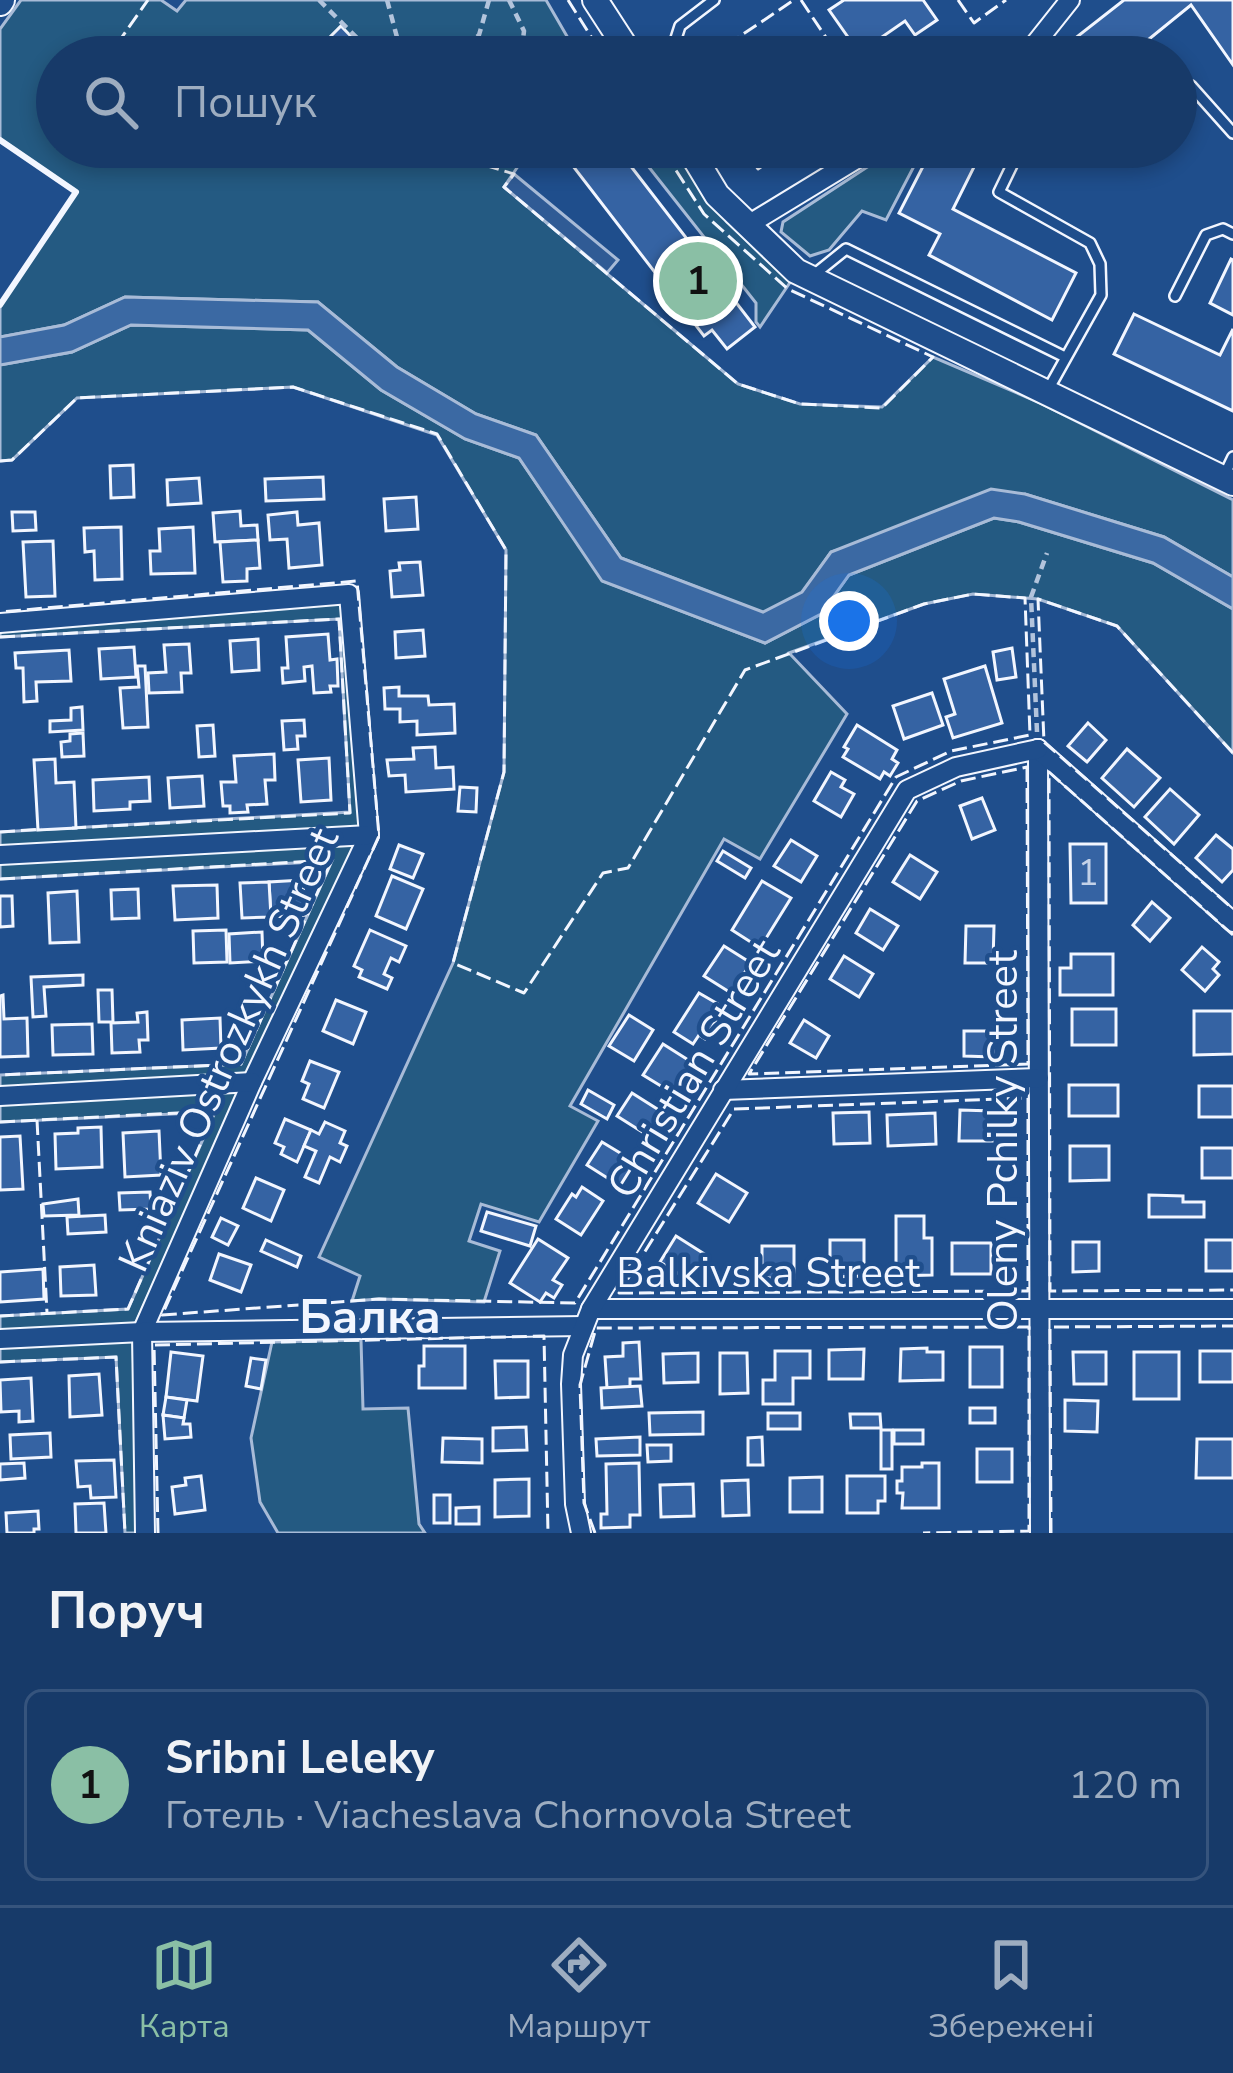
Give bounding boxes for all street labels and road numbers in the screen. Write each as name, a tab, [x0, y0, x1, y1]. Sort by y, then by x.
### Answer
street label: Kniaziv Ostrozkykh Street	[105, 819, 353, 1281]
street label: Christian Street	[594, 929, 794, 1209]
street label: Oleny Pchilky Street	[975, 950, 1032, 1332]
street label: Balkivska Street	[616, 1245, 920, 1302]

